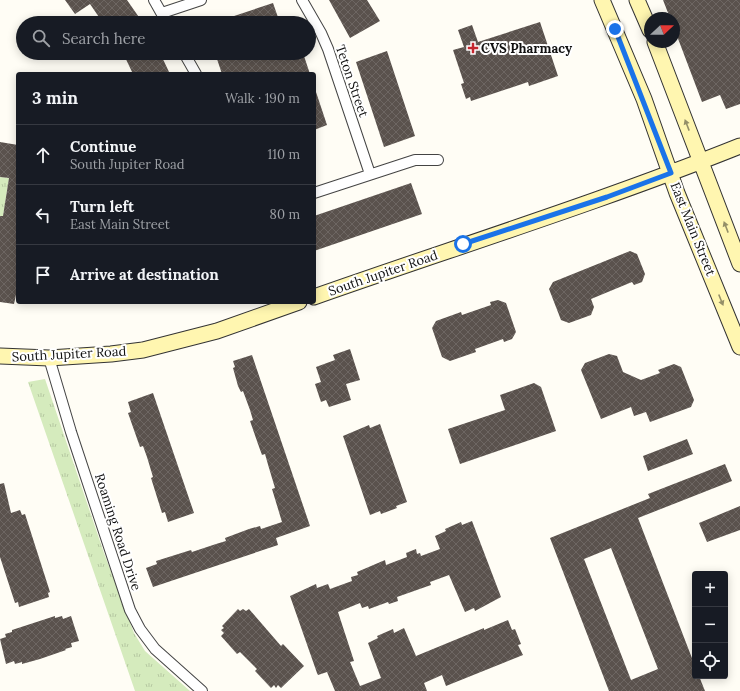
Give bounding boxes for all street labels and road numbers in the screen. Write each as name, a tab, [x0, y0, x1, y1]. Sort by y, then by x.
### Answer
street label: Teton Street	[332, 43, 372, 119]
street label: East Main Street	[666, 180, 720, 278]
street label: South Jupiter Road	[326, 246, 440, 300]
street label: South Jupiter Road	[11, 343, 127, 365]
street label: Roaming Road Drive	[91, 471, 145, 593]

